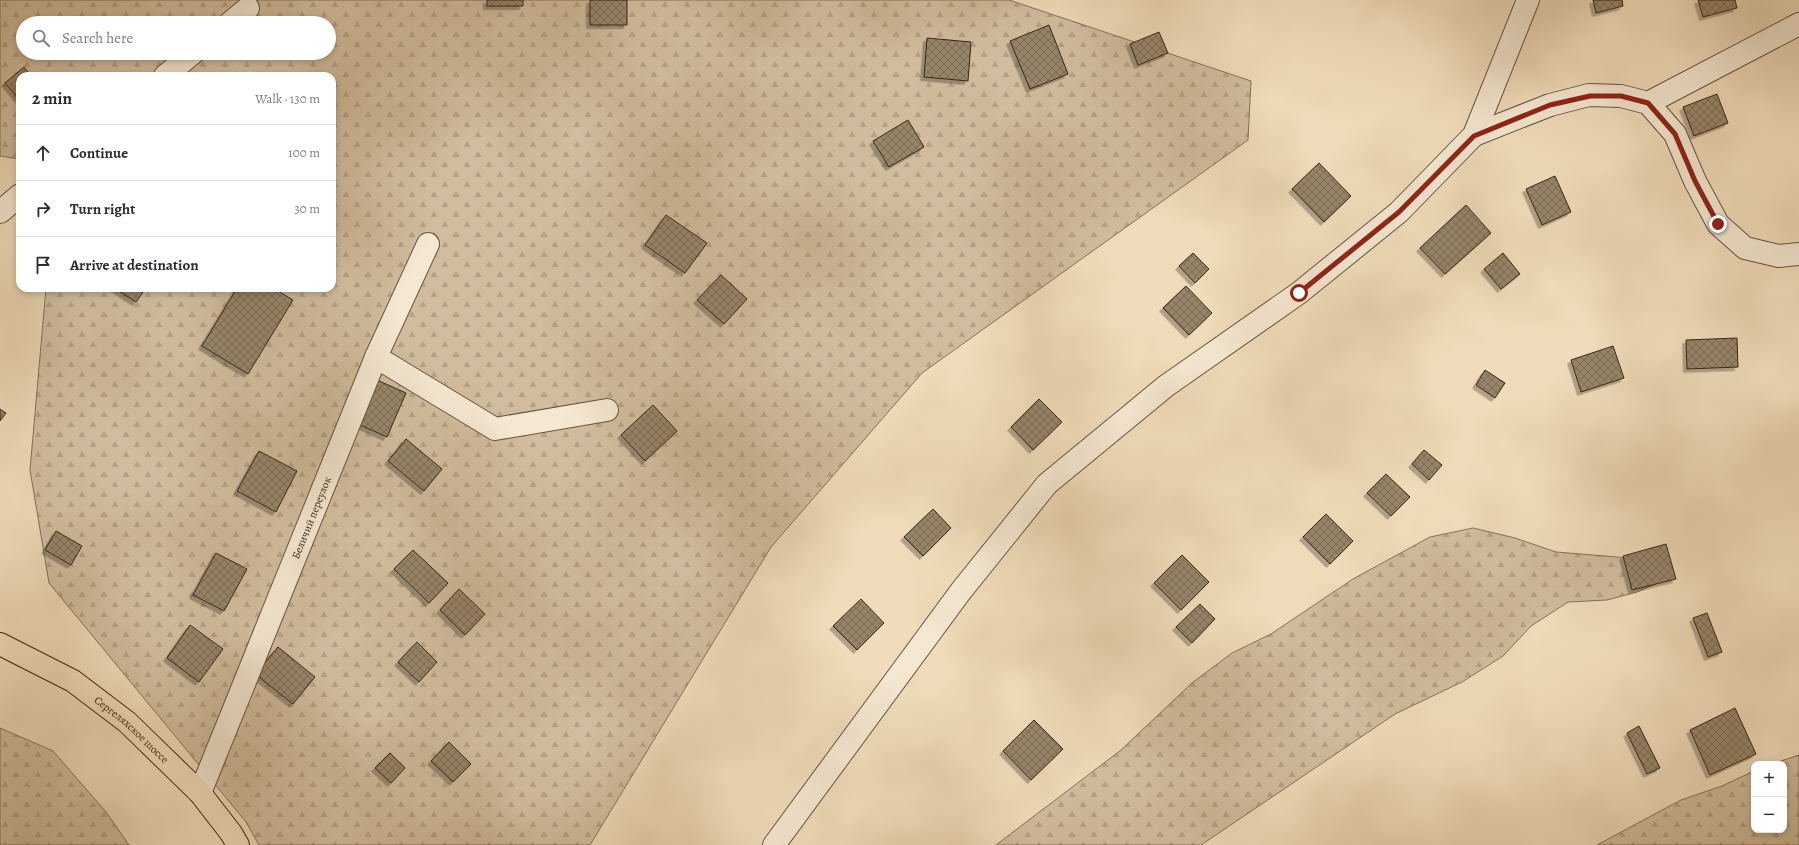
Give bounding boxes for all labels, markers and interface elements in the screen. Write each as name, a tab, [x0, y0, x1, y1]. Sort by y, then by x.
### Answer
search box	[16, 16, 336, 60]
icon: search	[30, 27, 52, 49]
text: Search here	[62, 28, 133, 48]
text: 2 min	[32, 87, 72, 110]
text: Walk · 130 m	[255, 90, 320, 107]
icon: ahead	[32, 142, 54, 164]
text: Continue	[70, 143, 128, 163]
text: 100 m	[288, 144, 320, 161]
icon: right	[32, 198, 54, 220]
text: Turn right	[70, 199, 135, 219]
text: 30 m	[294, 200, 320, 217]
route end	[1709, 215, 1727, 233]
icon: arrive	[32, 254, 54, 276]
text: Arrive at destination	[70, 255, 199, 275]
route start	[1290, 284, 1308, 302]
street label: Беличий переулок	[288, 474, 335, 561]
street label: Сергеляхское шоссе	[91, 693, 172, 767]
map controls	[1751, 761, 1787, 833]
button: +	[1751, 761, 1787, 797]
button: −	[1751, 797, 1787, 833]

